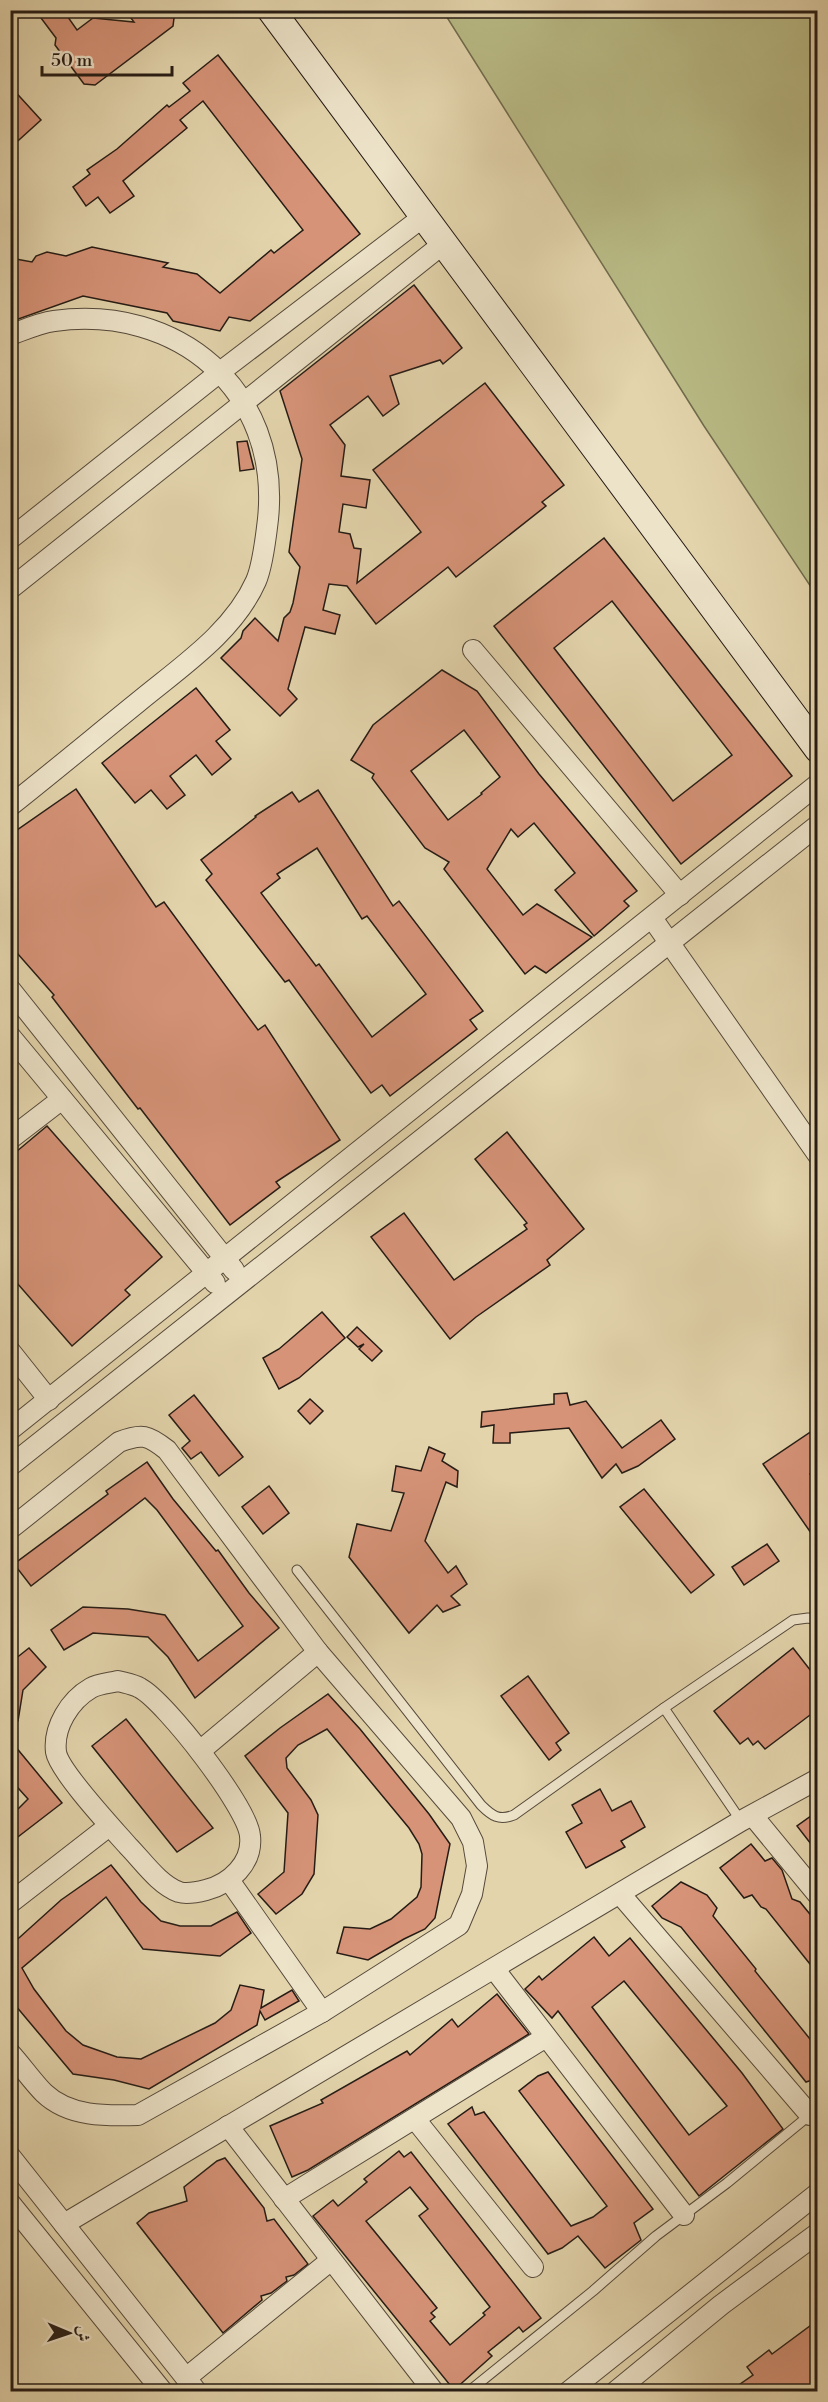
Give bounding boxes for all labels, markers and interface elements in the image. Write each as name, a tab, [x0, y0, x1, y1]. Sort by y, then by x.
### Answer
scale bar	[42, 39, 172, 77]
text: 50 m	[51, 49, 93, 72]
north arrow	[39, 2303, 99, 2363]
text: ش	[73, 2325, 93, 2342]

